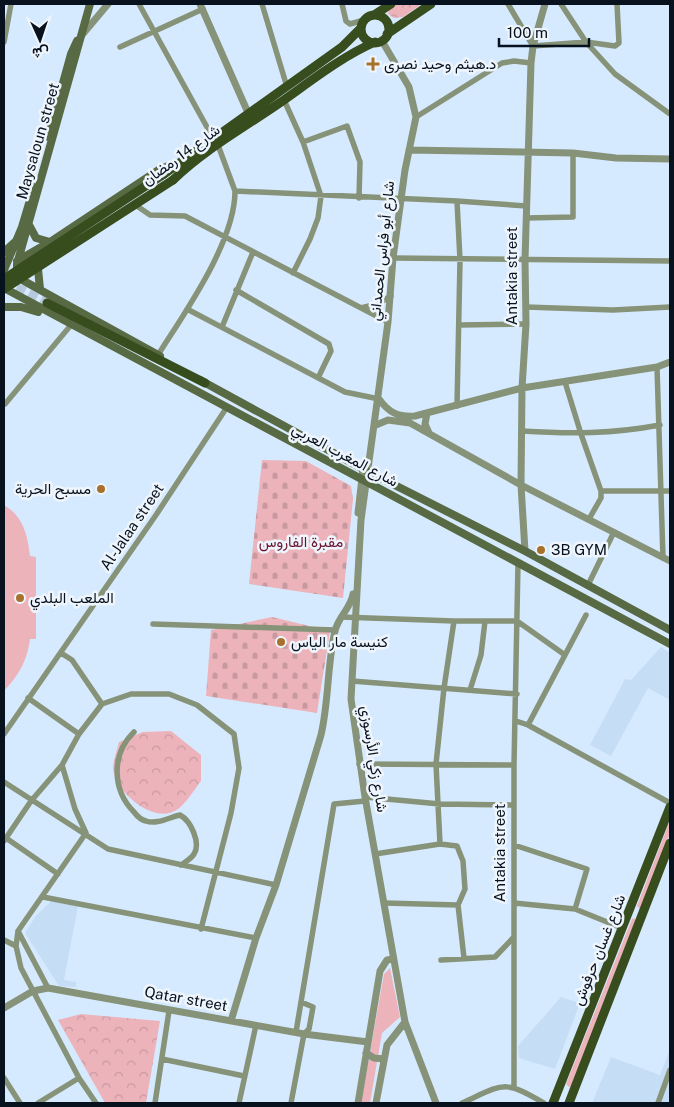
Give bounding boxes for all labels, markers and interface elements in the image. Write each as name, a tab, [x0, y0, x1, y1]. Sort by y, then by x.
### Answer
north arrow	[15, 15, 65, 65]
scale bar	[499, 15, 589, 47]
text: 100 m	[507, 24, 548, 41]
text: ش	[32, 44, 50, 61]
place label: د.هيثم وحيد نصرى	[384, 55, 496, 74]
marker: د.هيثم وحيد نصرى	[366, 57, 380, 71]
street label: Maysaloun street	[13, 81, 62, 201]
street label: شارع 14 رمضان	[139, 121, 225, 191]
street label: شارع أبو فراس الحمداني	[366, 180, 402, 322]
street label: Antakia street	[503, 227, 520, 325]
street label: شارع المغرب العربي	[287, 419, 401, 494]
place label: مسبح الحرية	[15, 480, 91, 500]
street label: Al-Jalaa street	[96, 480, 167, 573]
marker: مسبح الحرية	[95, 483, 107, 495]
park label: مقبرة الفاروس	[259, 533, 343, 552]
place label: 3B GYM	[551, 541, 607, 558]
marker: 3B GYM	[535, 544, 547, 556]
place label: الملعب البلدي	[30, 589, 114, 611]
marker: الملعب البلدي	[14, 592, 26, 604]
place label: كنيسة مار الياس	[291, 633, 388, 652]
marker: كنيسة مار الياس	[275, 636, 287, 648]
street label: شارع زكي الأرسوزي	[353, 704, 391, 814]
street label: Antakia street	[491, 804, 508, 902]
street label: شارع غسان حرفوش	[569, 892, 631, 1009]
street label: Qatar street	[143, 983, 229, 1014]

